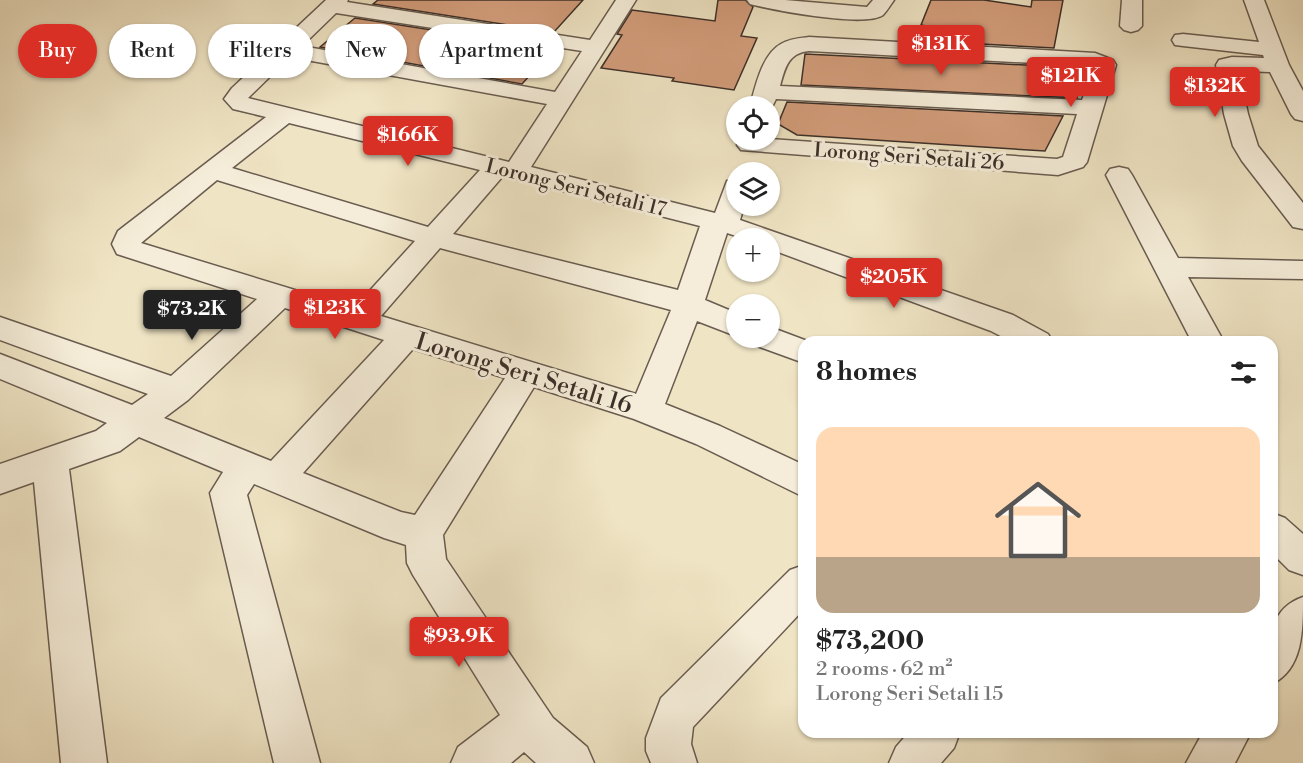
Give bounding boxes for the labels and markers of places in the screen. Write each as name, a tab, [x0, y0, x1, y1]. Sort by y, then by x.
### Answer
pin: $131K	[899, 25, 983, 76]
pin: $121K	[1029, 57, 1113, 108]
pin: $132K	[1173, 67, 1257, 118]
pin: $166K	[366, 116, 450, 167]
pin: $205K	[852, 258, 936, 309]
pin: $123K	[293, 289, 377, 340]
pin: $73.2K	[143, 290, 241, 341]
pin: $93.9K	[410, 617, 508, 668]

